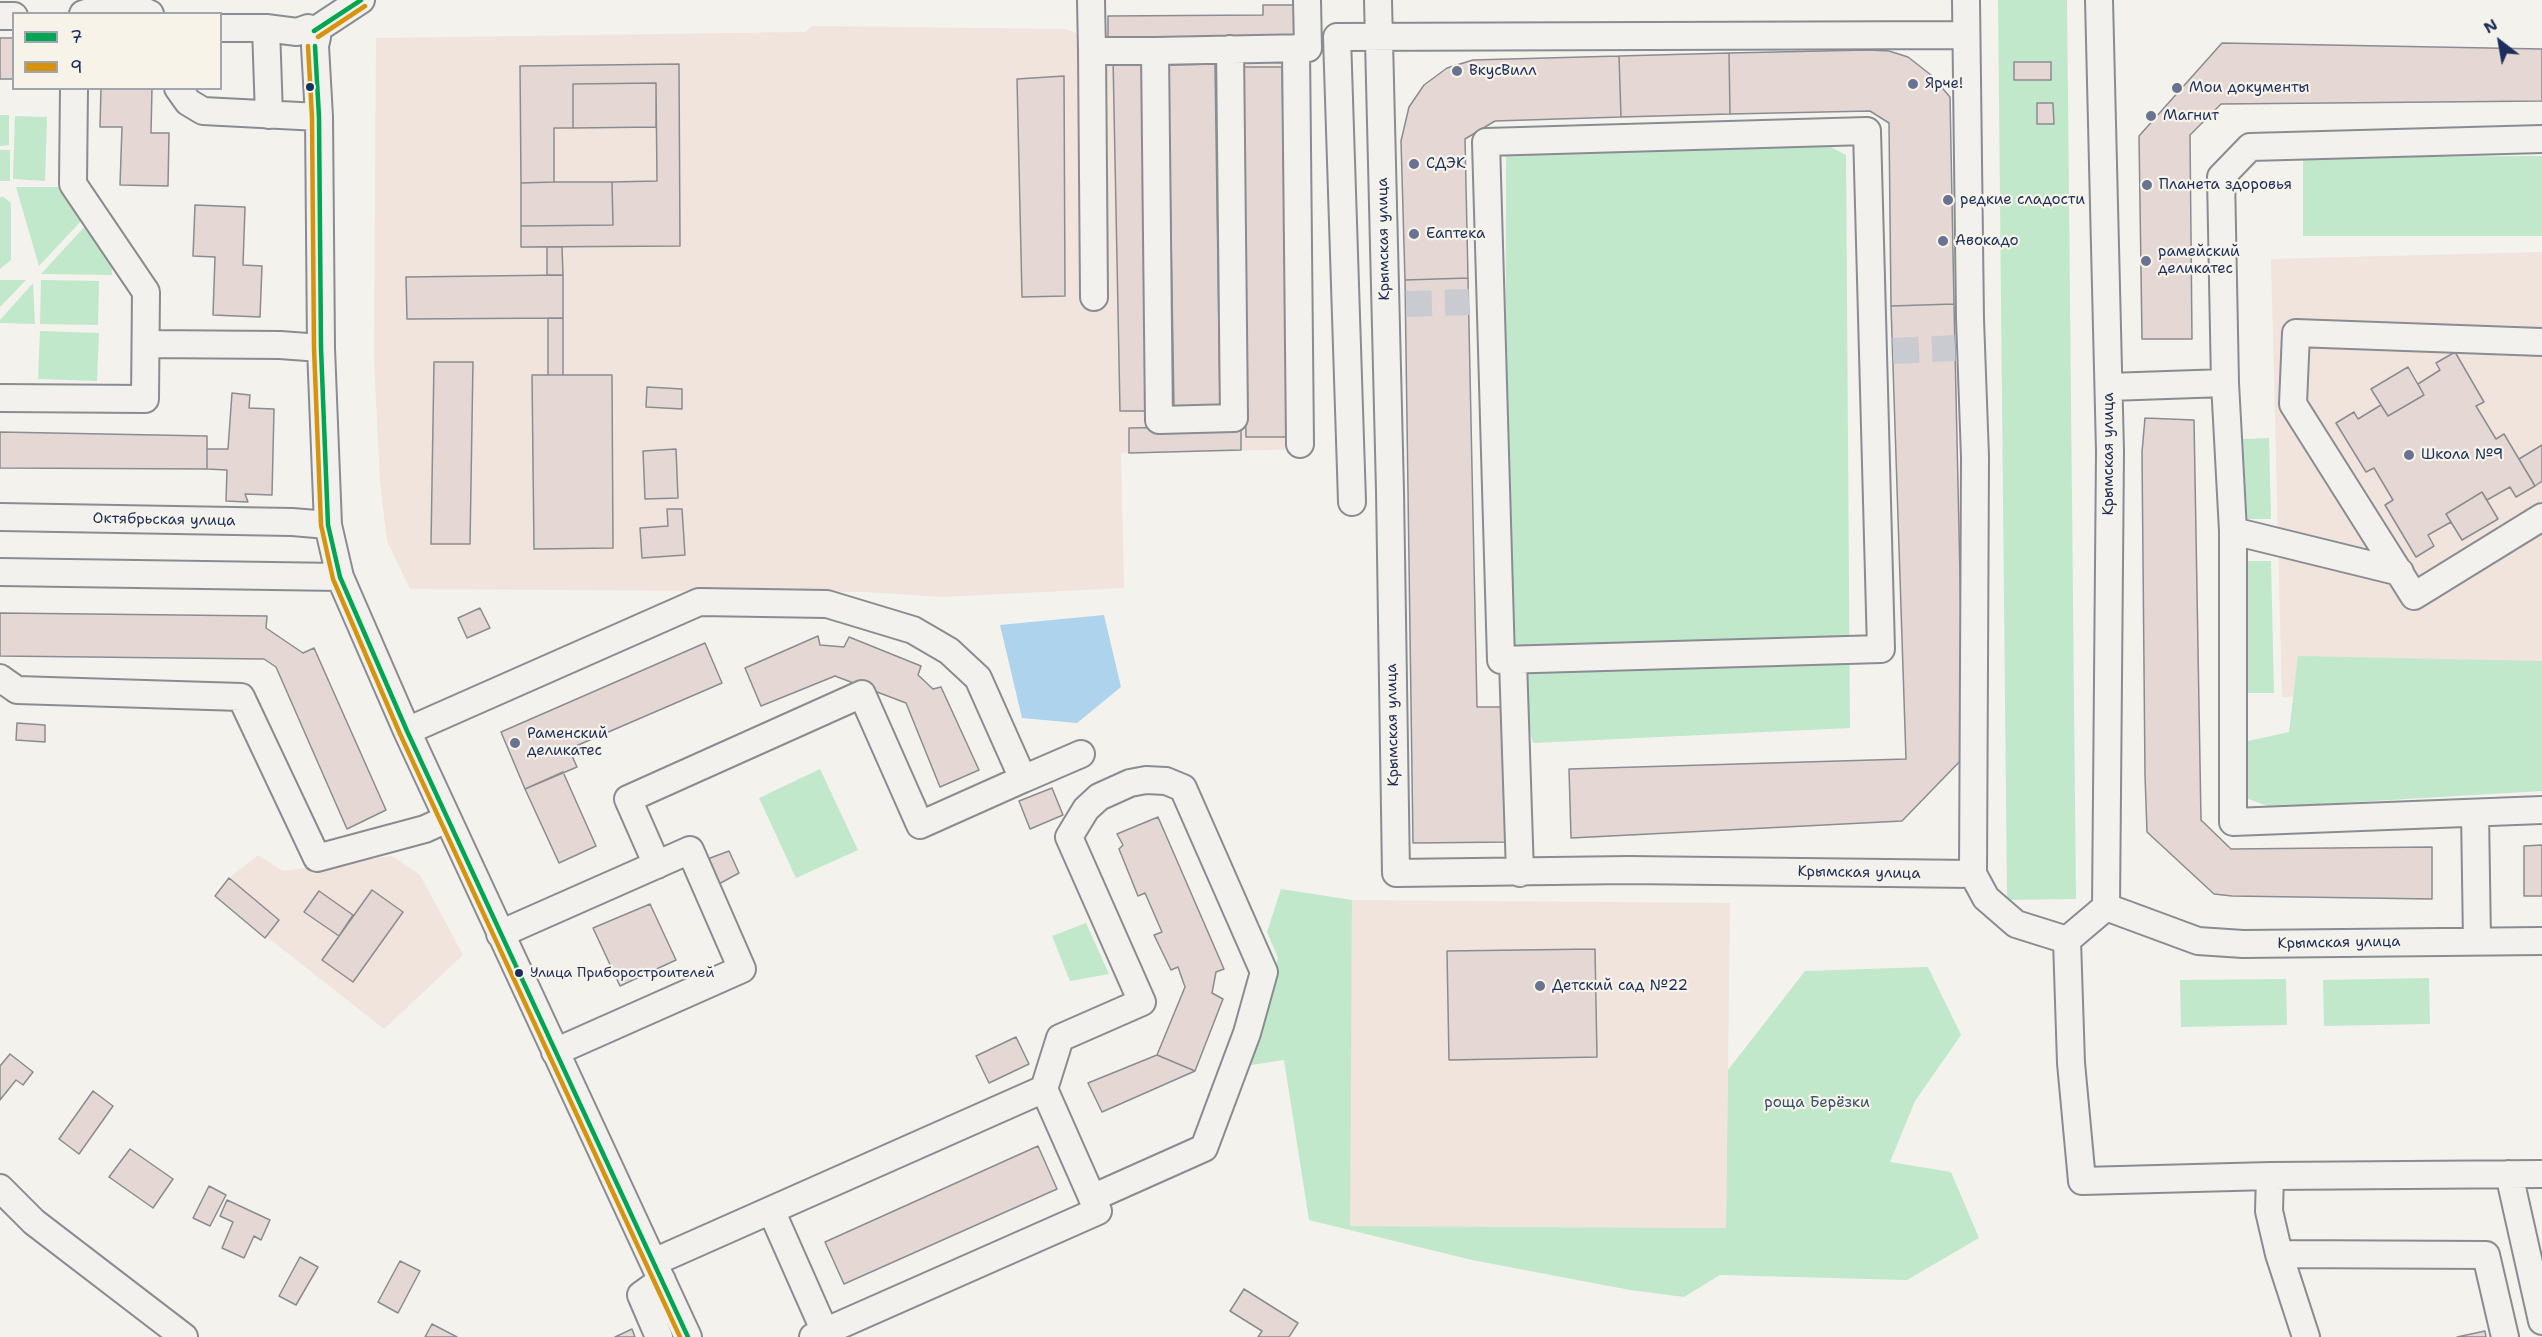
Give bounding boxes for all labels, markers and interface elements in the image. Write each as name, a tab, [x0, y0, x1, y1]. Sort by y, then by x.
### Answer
legend	[12, 12, 222, 90]
north arrow	[2470, 12, 2530, 72]
text: N	[2480, 14, 2501, 38]
text: 7	[70, 25, 83, 49]
text: 9	[70, 55, 83, 79]
place label: ВкусВилл	[1469, 62, 1537, 80]
marker: ВкусВилл	[1450, 64, 1464, 78]
place label: Ярче!	[1925, 75, 1963, 93]
marker: Ярче!	[1906, 77, 1920, 91]
place label: Мои документы	[2189, 79, 2310, 97]
unlabelled marker	[304, 81, 316, 93]
marker: Мои документы	[2170, 81, 2184, 95]
place label: Магнит	[2163, 107, 2219, 125]
marker: Магнит	[2144, 109, 2158, 123]
place label: СДЭК	[1426, 155, 1466, 173]
marker: СДЭК	[1407, 157, 1421, 171]
place label: Планета здоровья	[2159, 176, 2292, 194]
street label: Крымская улица	[1374, 177, 1394, 301]
marker: Планета здоровья	[2140, 178, 2154, 192]
place label: редкие сладости	[1960, 191, 2085, 209]
marker: редкие сладости	[1941, 193, 1955, 207]
place label: Еаптека	[1426, 225, 1485, 243]
marker: Еаптека	[1407, 227, 1421, 241]
place label: Авокадо	[1955, 232, 2019, 250]
marker: Авокадо	[1936, 234, 1950, 248]
place label: рамейский деликатес	[2158, 243, 2240, 278]
marker: рамейский деликатес	[2139, 254, 2153, 268]
street label: Крымская улица	[2100, 392, 2118, 516]
place label: Школа №9	[2421, 446, 2503, 464]
marker: Школа №9	[2402, 448, 2416, 462]
street label: Октябрьская улица	[92, 510, 236, 530]
street label: Крымская улица	[1383, 663, 1403, 787]
place label: Раменский деликатес	[527, 725, 608, 760]
marker: Раменский деликатес	[508, 736, 522, 750]
street label: Крымская улица	[1797, 863, 1921, 883]
street label: Крымская улица	[2277, 933, 2401, 953]
place label: Улица Приборостроителей	[530, 965, 714, 981]
marker: Улица Приборостроителей	[513, 967, 525, 979]
place label: Детский сад №22	[1552, 977, 1688, 995]
marker: Детский сад №22	[1533, 979, 1547, 993]
park label: роща Берёзки	[1764, 1094, 1870, 1112]

